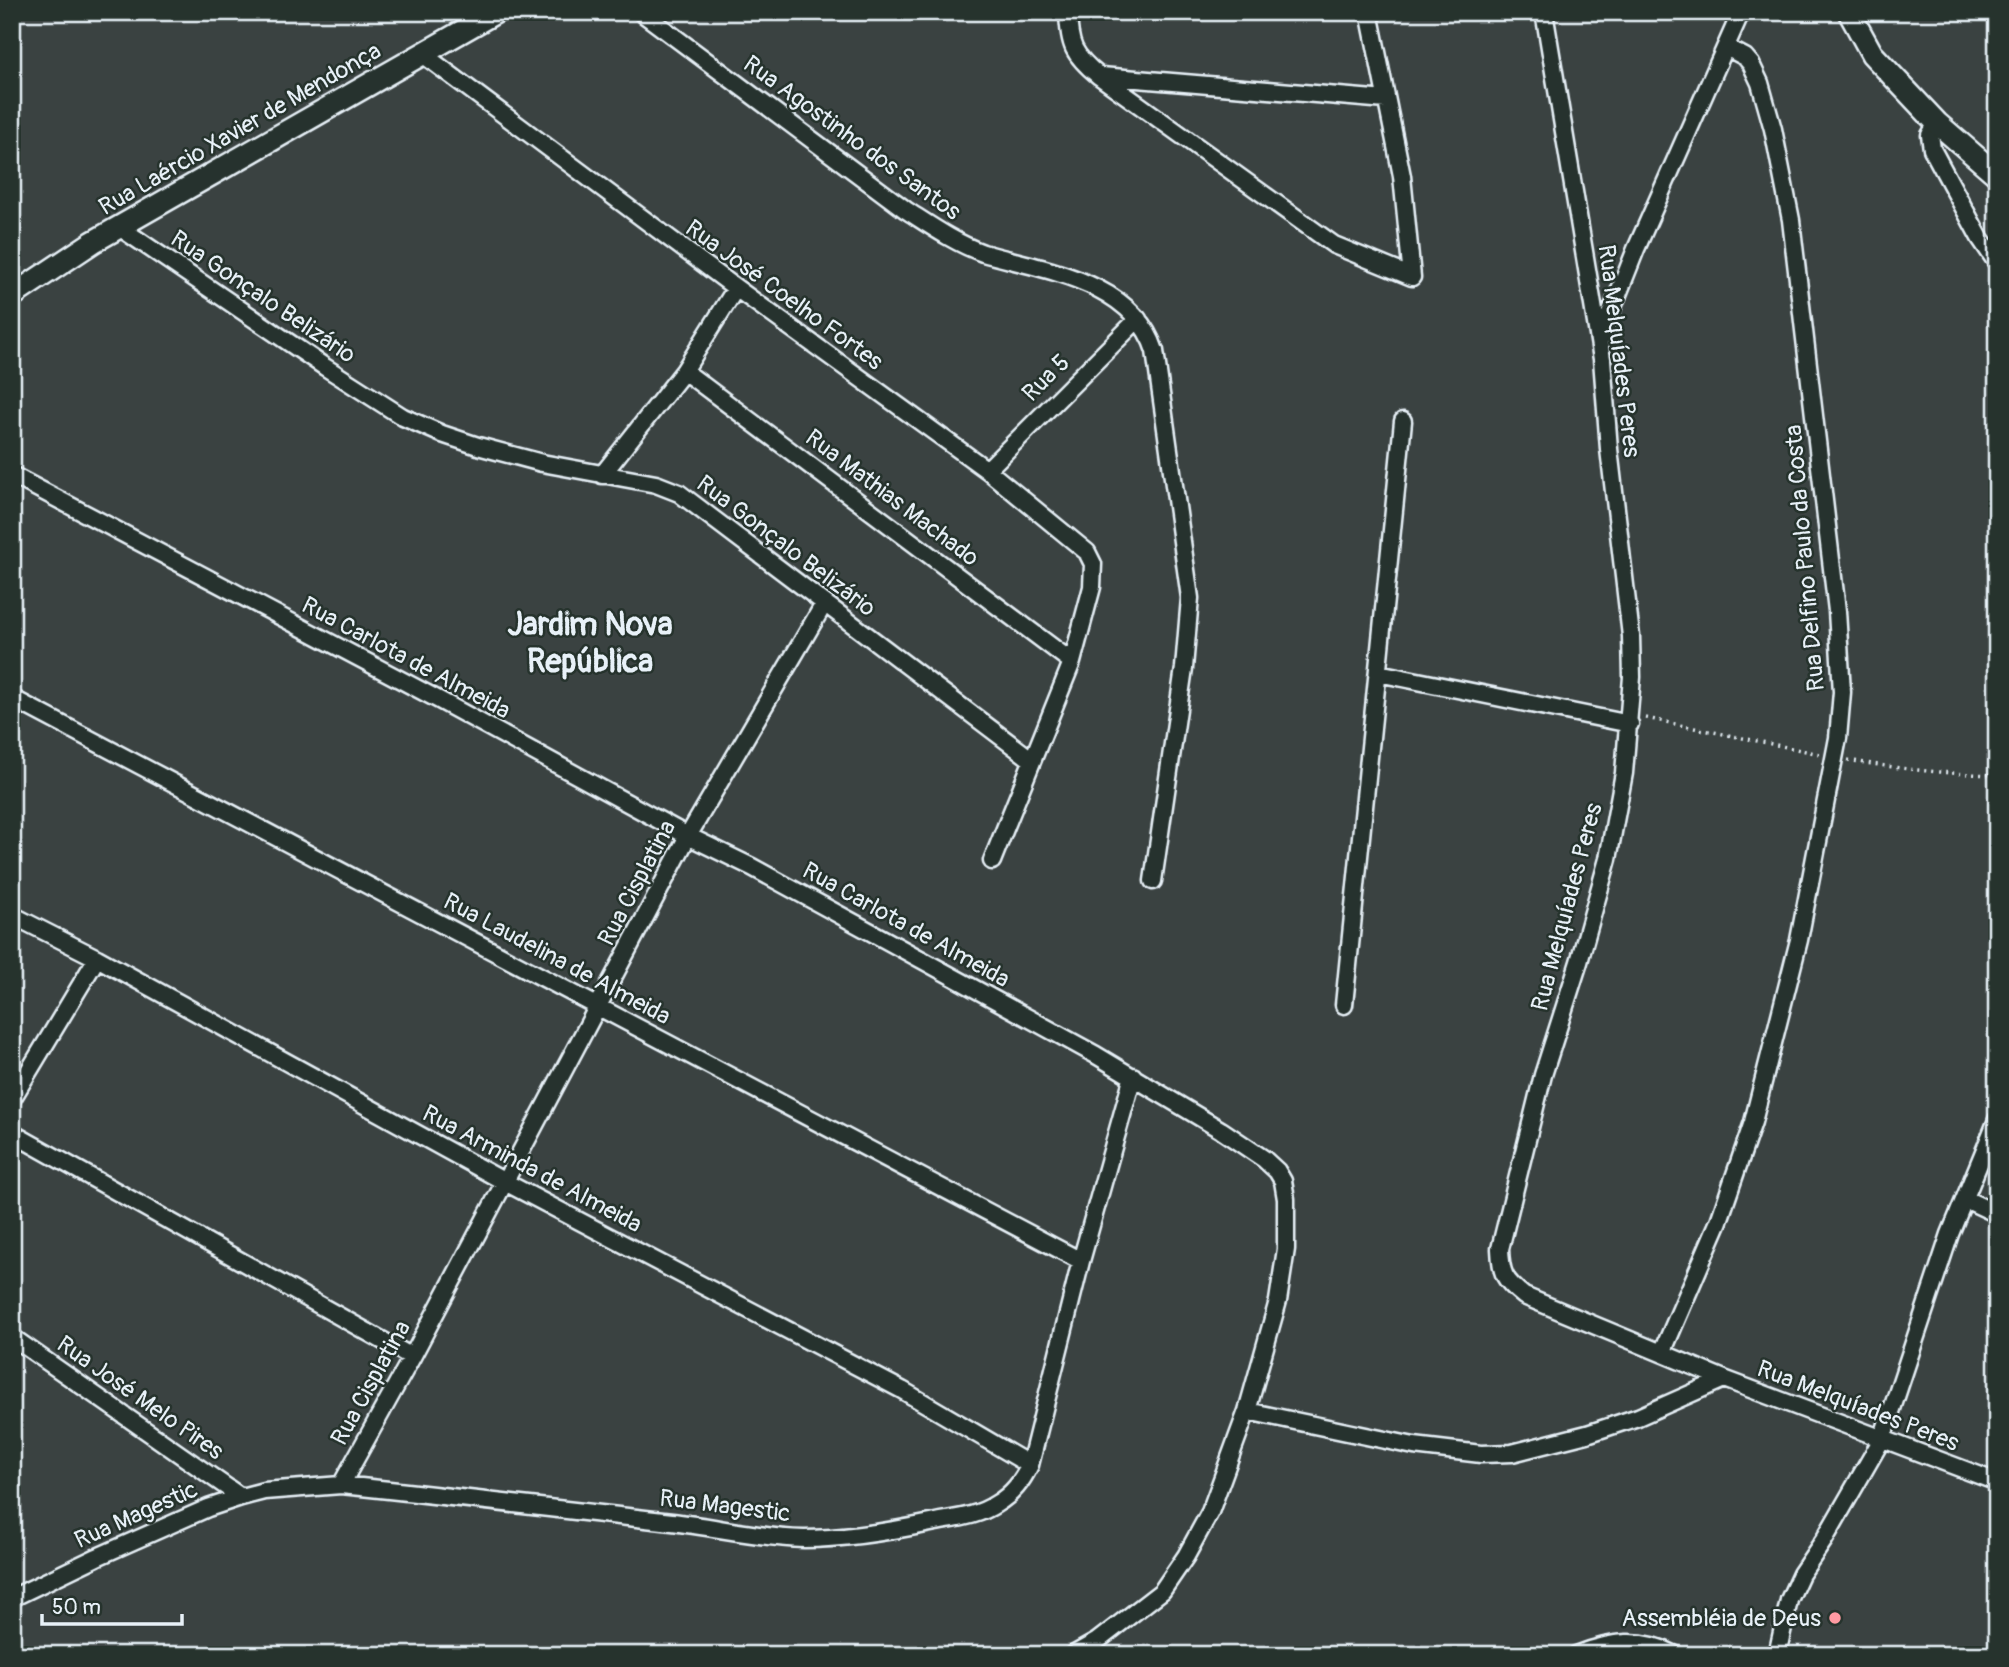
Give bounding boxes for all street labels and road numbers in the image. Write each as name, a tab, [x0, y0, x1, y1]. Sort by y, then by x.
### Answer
street label: Rua Laércio Xavier de Mendonça	[94, 36, 386, 222]
street label: Rua Agostinho dos Santos	[738, 49, 966, 227]
street label: Rua José Coelho Fortes	[680, 214, 889, 377]
street label: Rua Gonçalo Belizário	[165, 224, 361, 370]
street label: Rua Melquíades Peres	[1592, 243, 1646, 459]
street label: Rua 5	[1016, 348, 1076, 408]
street label: Rua Mathias Machado	[799, 423, 985, 573]
street label: Rua Delfino Paulo da Costa	[1779, 424, 1831, 692]
street label: Rua Gonçalo Belizário	[691, 469, 881, 623]
street label: Rua Carlota de Almeida	[297, 591, 515, 725]
street label: Rua Melquíades Peres	[1525, 800, 1609, 1014]
street label: Rua Cisplatina	[592, 815, 682, 951]
street label: Rua Carlota de Almeida	[797, 856, 1015, 994]
street label: Rua Laudelina de Almeida	[439, 887, 675, 1031]
street label: Rua Arminda de Almeida	[417, 1099, 647, 1239]
street label: Rua Cisplatina	[325, 1316, 417, 1450]
street label: Rua José Melo Pires	[51, 1330, 229, 1466]
street label: Rua Melquíades Peres	[1753, 1354, 1963, 1458]
street label: Rua Magestic	[70, 1475, 202, 1555]
street label: Rua Magestic	[658, 1484, 792, 1528]

